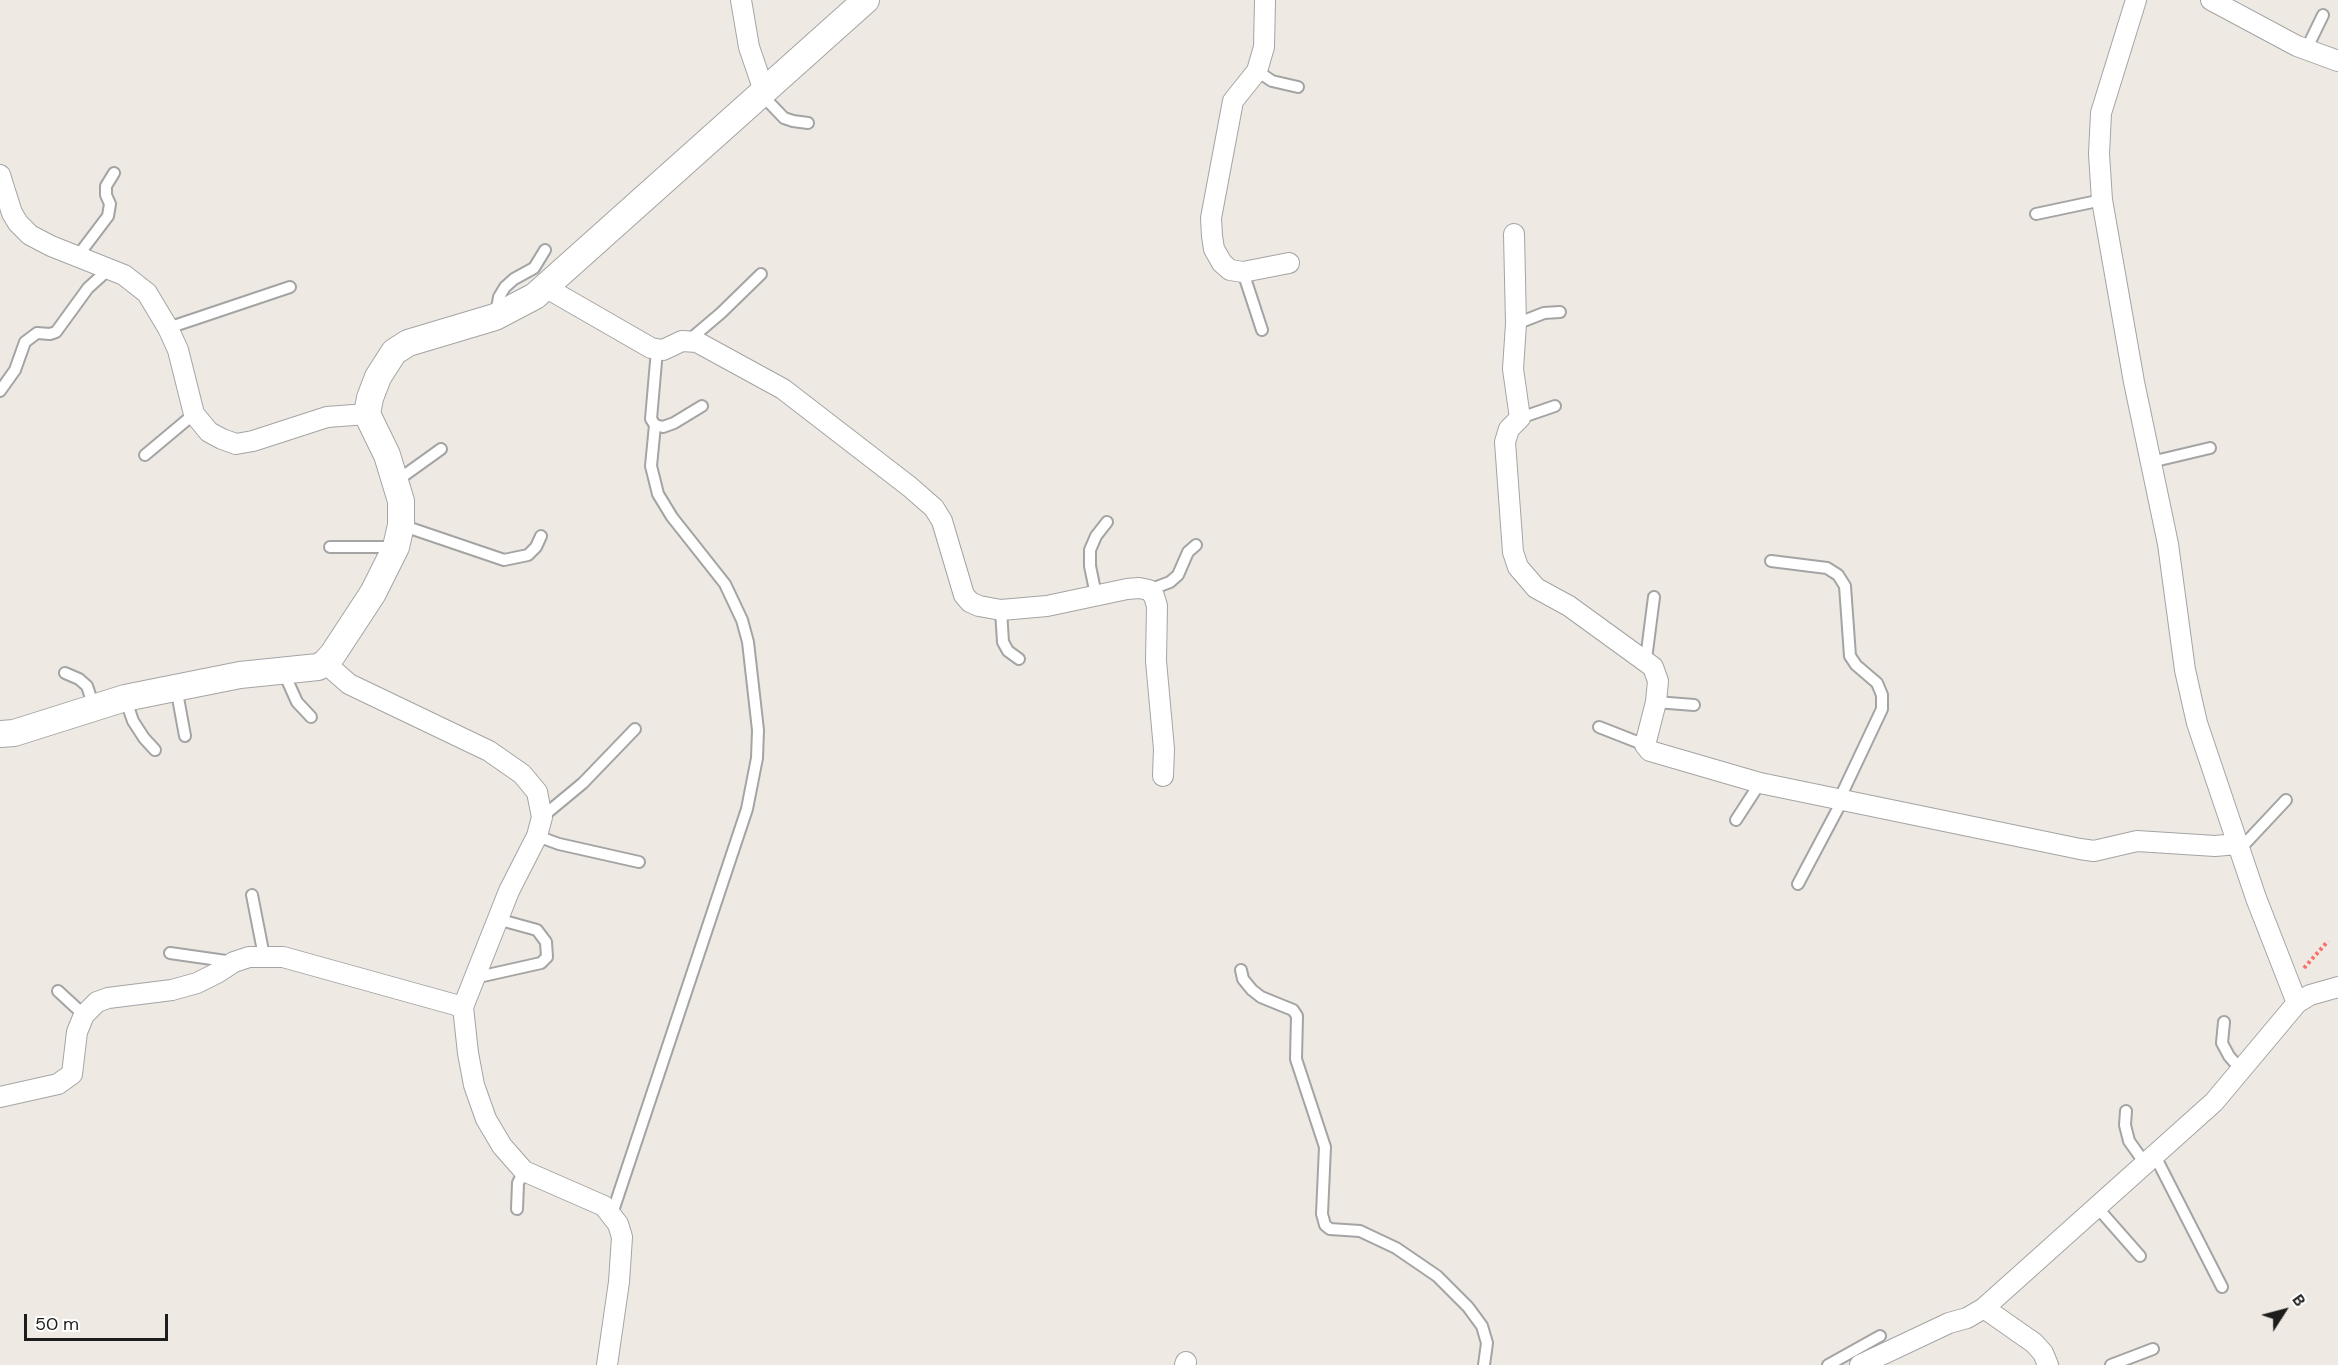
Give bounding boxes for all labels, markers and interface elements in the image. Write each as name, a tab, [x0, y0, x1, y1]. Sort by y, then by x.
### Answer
north arrow	[2254, 1281, 2314, 1341]
text: B	[2287, 1290, 2310, 1310]
scale bar	[27, 1302, 171, 1340]
text: 50 m	[35, 1312, 79, 1336]

